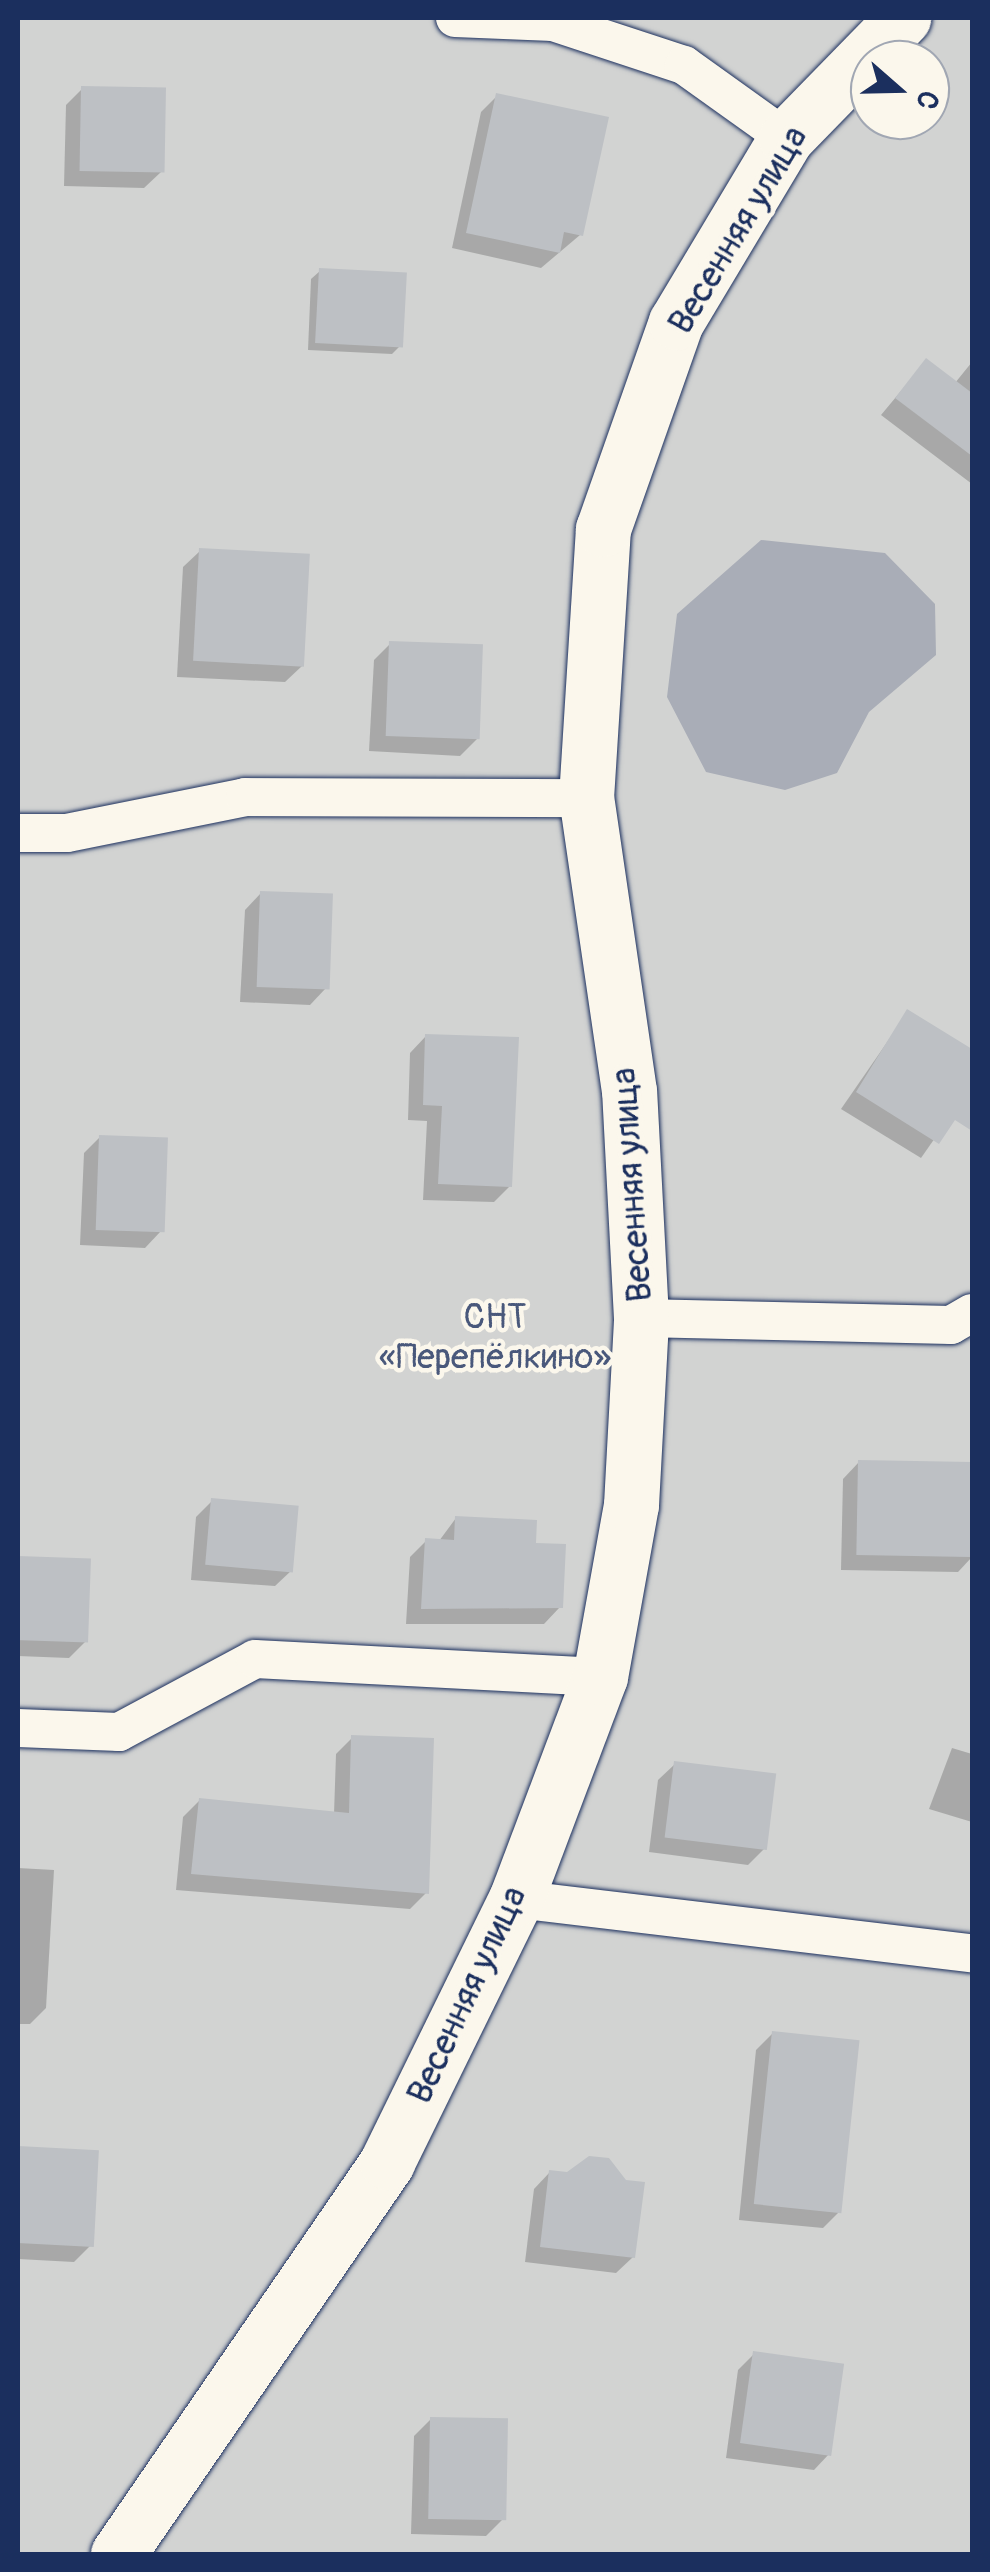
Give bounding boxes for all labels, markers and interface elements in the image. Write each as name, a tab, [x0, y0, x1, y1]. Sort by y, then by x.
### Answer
north arrow	[850, 40, 950, 140]
text: С	[907, 86, 946, 114]
street label: Весенняя улица	[660, 119, 816, 341]
street label: Весенняя улица	[603, 1066, 661, 1304]
park label: СНТ «Перепёлкино»	[379, 1296, 611, 1378]
street label: Весенняя улица	[398, 1880, 536, 2110]

